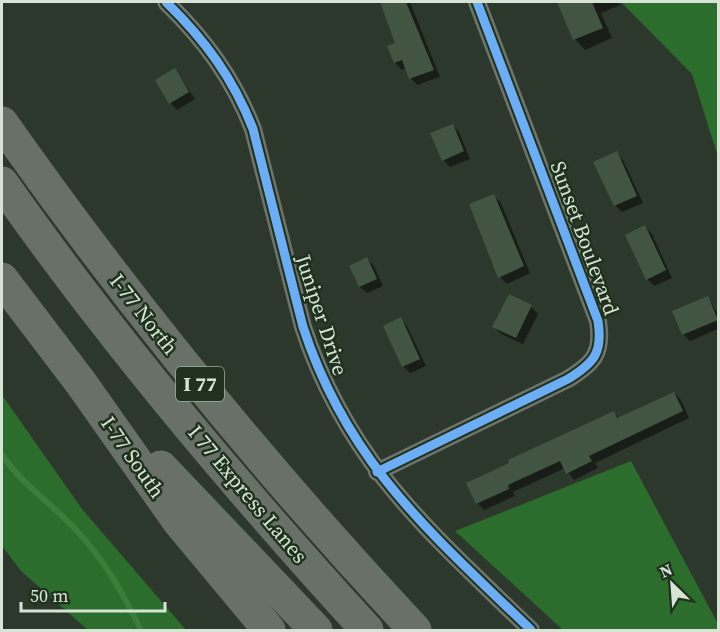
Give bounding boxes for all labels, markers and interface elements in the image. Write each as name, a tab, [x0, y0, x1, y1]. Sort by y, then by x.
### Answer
street label: Sunset Boulevard	[544, 157, 626, 319]
street label: Juniper Drive	[288, 250, 355, 379]
street label: I-77 North	[103, 267, 185, 361]
road number: I 77	[176, 367, 224, 401]
street label: I-77 South	[94, 410, 172, 504]
street label: I 77 Express Lanes	[182, 419, 314, 569]
north arrow	[642, 554, 702, 614]
text: N	[656, 558, 676, 583]
scale bar	[21, 575, 165, 613]
text: 50 m	[30, 583, 68, 608]

